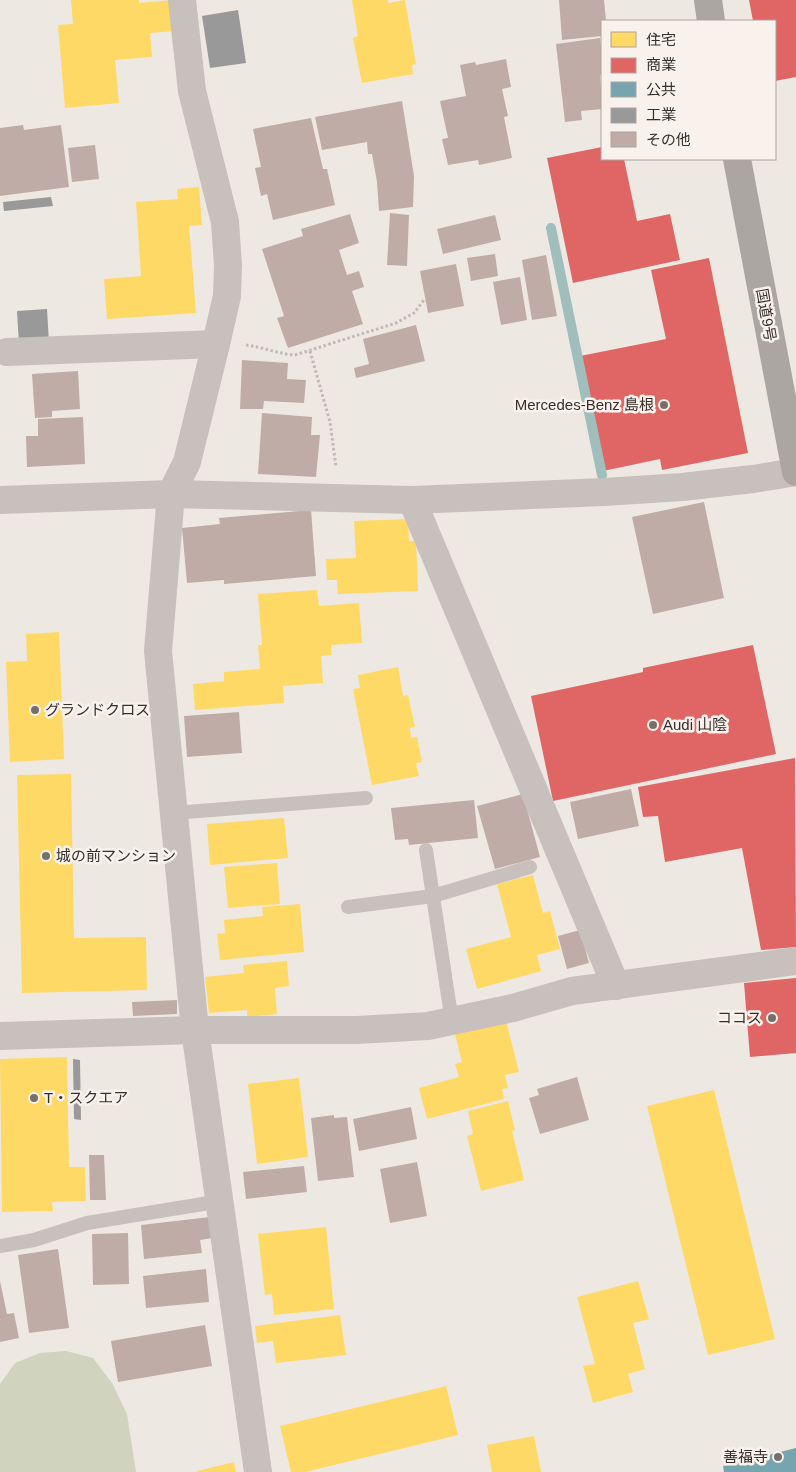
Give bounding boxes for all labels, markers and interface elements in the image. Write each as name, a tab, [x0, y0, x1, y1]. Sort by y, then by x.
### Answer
legend	[601, 20, 776, 160]
text: 住宅	[646, 31, 676, 48]
text: 商業	[646, 56, 676, 73]
text: 公共	[646, 81, 676, 98]
text: 工業	[646, 106, 676, 123]
text: その他	[646, 131, 691, 148]
street label: 国道9号	[753, 287, 779, 343]
place label: Mercedes-Benz 島根	[515, 396, 654, 413]
marker: Mercedes-Benz 島根	[658, 399, 670, 411]
place label: グランドクロス	[45, 701, 150, 718]
marker: グランドクロス	[29, 704, 41, 716]
place label: Audi 山陰	[663, 716, 727, 733]
marker: Audi 山陰	[647, 719, 659, 731]
place label: 城の前マンション	[56, 847, 176, 864]
marker: 城の前マンション	[40, 850, 52, 862]
place label: ココス	[717, 1009, 762, 1026]
marker: ココス	[766, 1012, 778, 1024]
place label: T・スクエア	[44, 1089, 128, 1106]
marker: T・スクエア	[28, 1092, 40, 1104]
place label: 善福寺	[723, 1448, 768, 1465]
marker: 善福寺	[772, 1451, 784, 1463]

